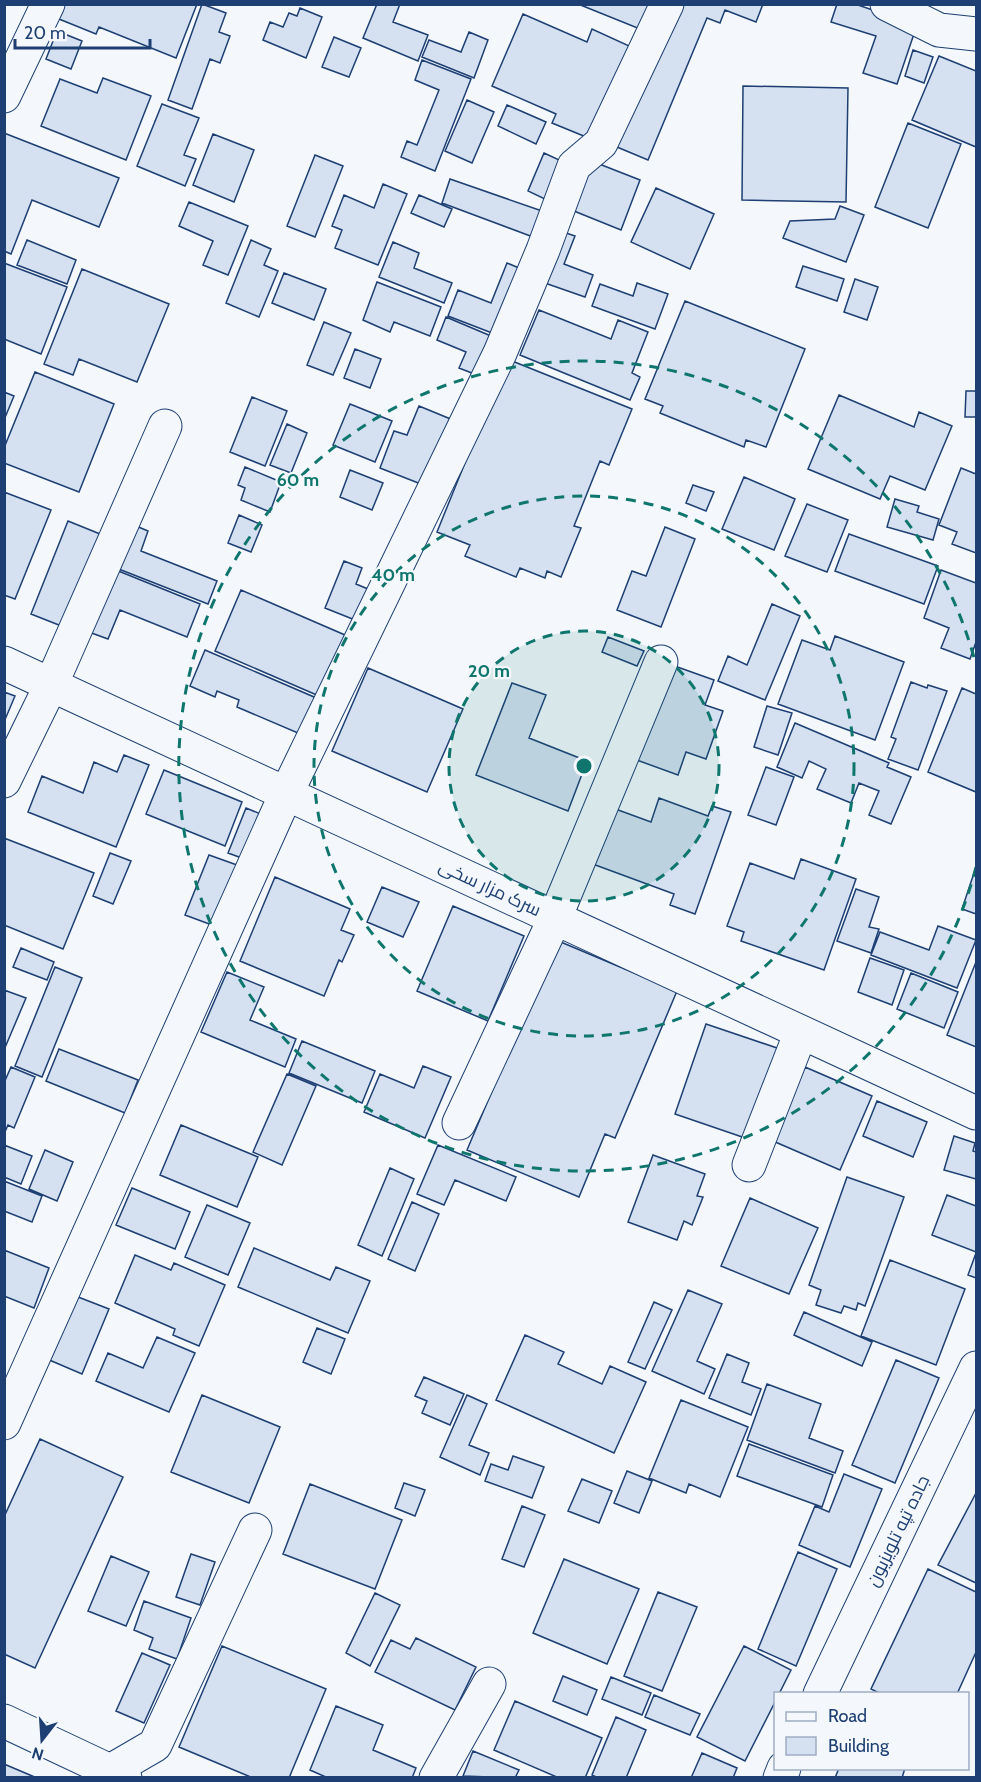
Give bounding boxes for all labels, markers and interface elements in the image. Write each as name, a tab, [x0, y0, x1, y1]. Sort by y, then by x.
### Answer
scale bar	[15, 12, 150, 50]
text: 20 m	[24, 22, 66, 44]
text: 60 m	[277, 469, 319, 491]
text: 40 m	[371, 564, 415, 586]
text: 20 m	[468, 660, 510, 682]
centre of rings	[574, 756, 594, 776]
street label: سرک مزار سخی	[435, 855, 545, 921]
street label: جاده تپه تلویزیون	[862, 1472, 934, 1590]
legend	[774, 1692, 969, 1770]
text: Road	[828, 1705, 867, 1727]
north arrow	[12, 1710, 72, 1770]
text: Building	[828, 1735, 890, 1757]
text: N	[30, 1743, 46, 1765]

